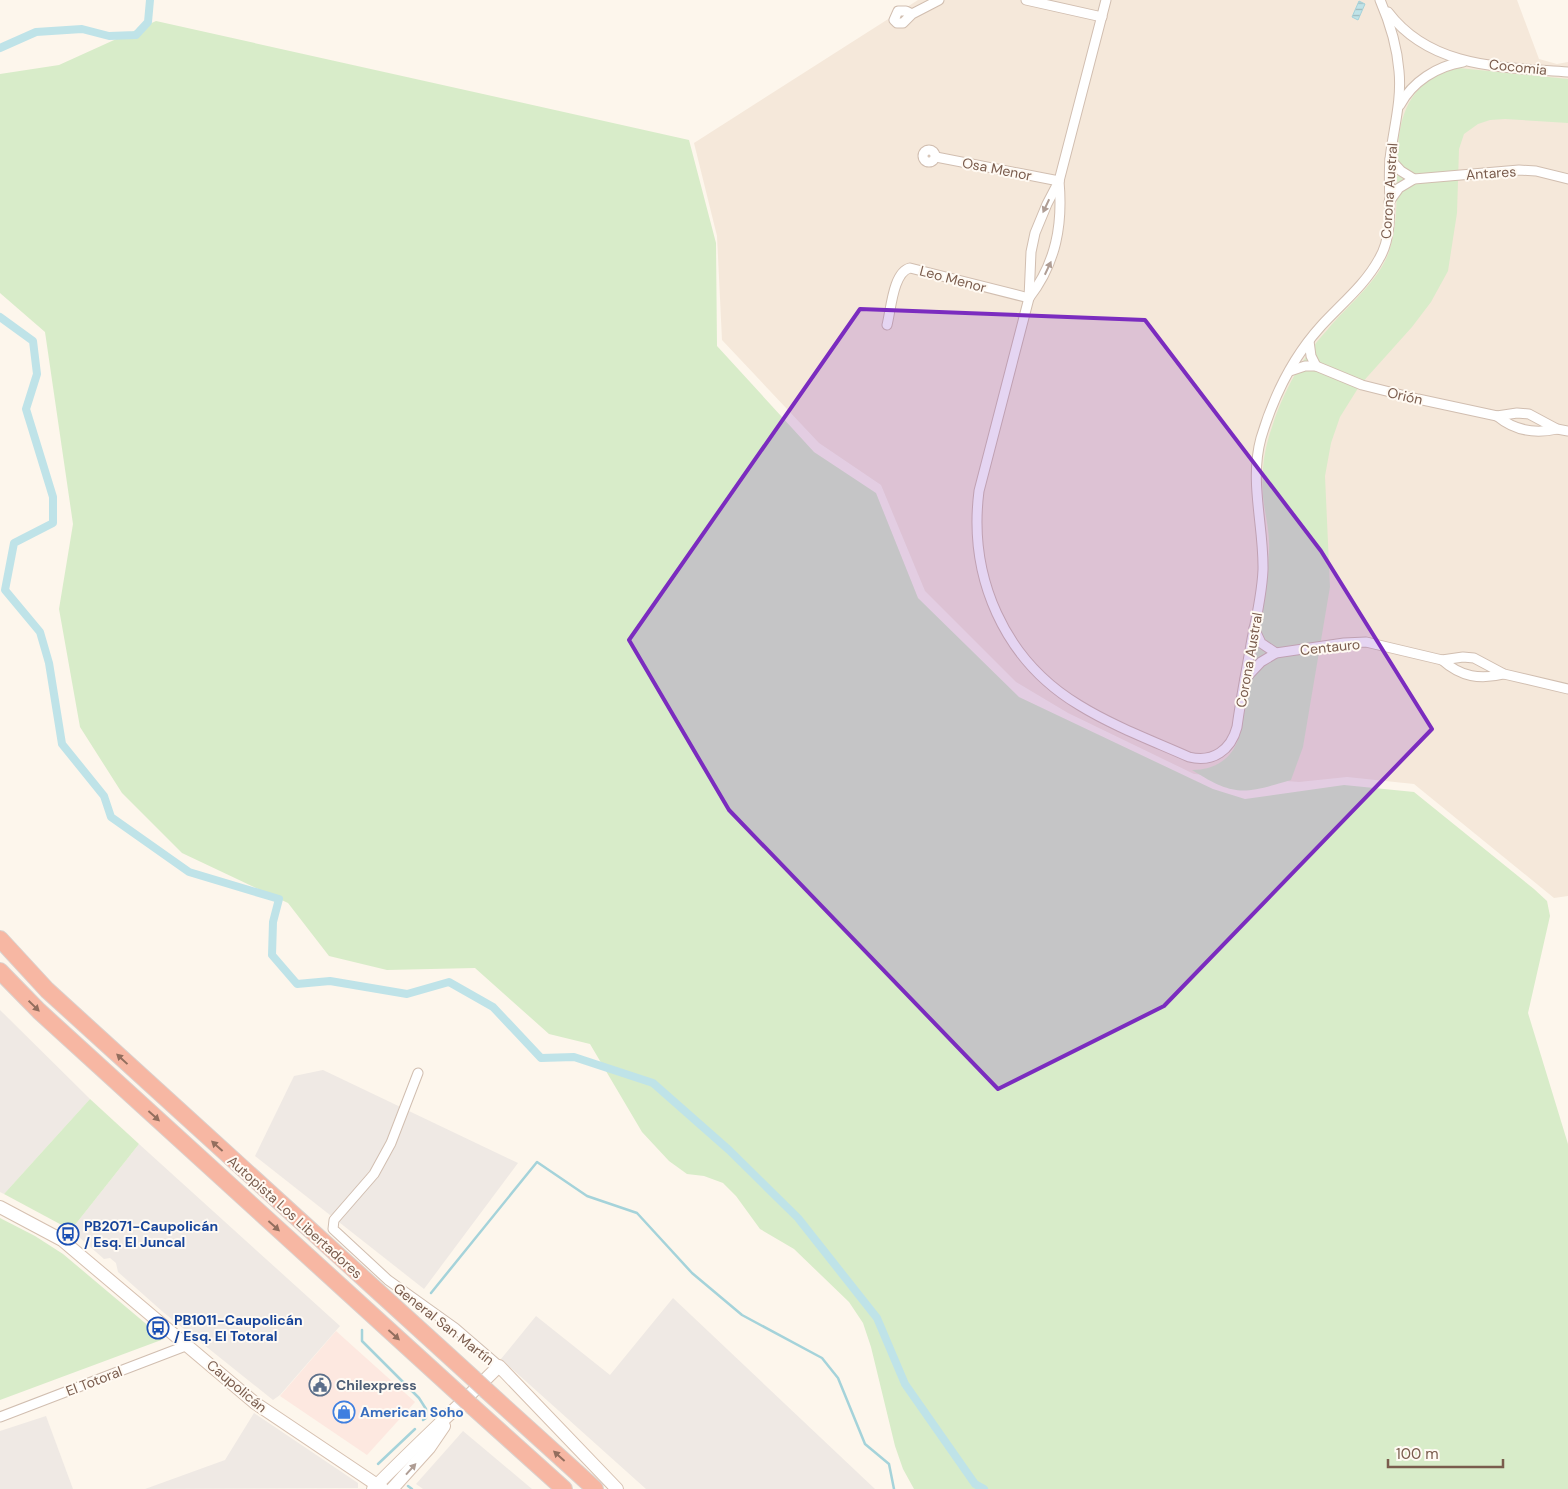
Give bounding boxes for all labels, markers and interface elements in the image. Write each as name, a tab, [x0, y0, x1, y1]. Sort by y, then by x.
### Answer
street label: Cocomia	[1488, 55, 1548, 79]
street label: Corona Austral	[1377, 142, 1401, 240]
street label: Osa Menor	[961, 153, 1033, 185]
street label: Antares	[1465, 162, 1517, 184]
one-way arrow	[1042, 199, 1050, 213]
street label: Leo Menor	[918, 261, 988, 297]
one-way arrow	[1044, 261, 1052, 275]
street label: Orión	[1386, 383, 1424, 409]
street label: Corona Austral	[1232, 611, 1266, 709]
street label: Centauro	[1299, 635, 1361, 659]
one-way arrow	[28, 1000, 40, 1012]
one-way arrow	[116, 1053, 128, 1065]
one-way arrow	[147, 1110, 159, 1122]
one-way arrow	[211, 1140, 223, 1152]
street label: Autopista Los Libertadores	[224, 1152, 366, 1282]
place label: PB2071-Caupolicán / Esq. El Juncal	[84, 1217, 218, 1251]
one-way arrow	[267, 1220, 279, 1232]
bus stop icon: PB2071-Caupolicán / Esq. El Juncal	[56, 1222, 80, 1246]
street label: General San Martín	[390, 1279, 498, 1369]
place label: PB1011-Caupolicán / Esq. El Totoral	[174, 1311, 303, 1345]
bus stop icon: PB1011-Caupolicán / Esq. El Totoral	[146, 1316, 170, 1340]
one-way arrow	[388, 1329, 400, 1341]
street label: Caupolicán	[203, 1356, 271, 1416]
street label: El Totoral	[63, 1362, 125, 1400]
public building icon: Chilexpress	[308, 1373, 332, 1397]
place label: Chilexpress	[336, 1376, 417, 1394]
shop icon: American Soho	[332, 1400, 356, 1424]
place label: American Soho	[360, 1403, 464, 1421]
scale bar	[1388, 1436, 1503, 1468]
text: 100 m	[1396, 1444, 1439, 1464]
one-way arrow	[553, 1450, 565, 1462]
one-way arrow	[405, 1463, 417, 1475]

